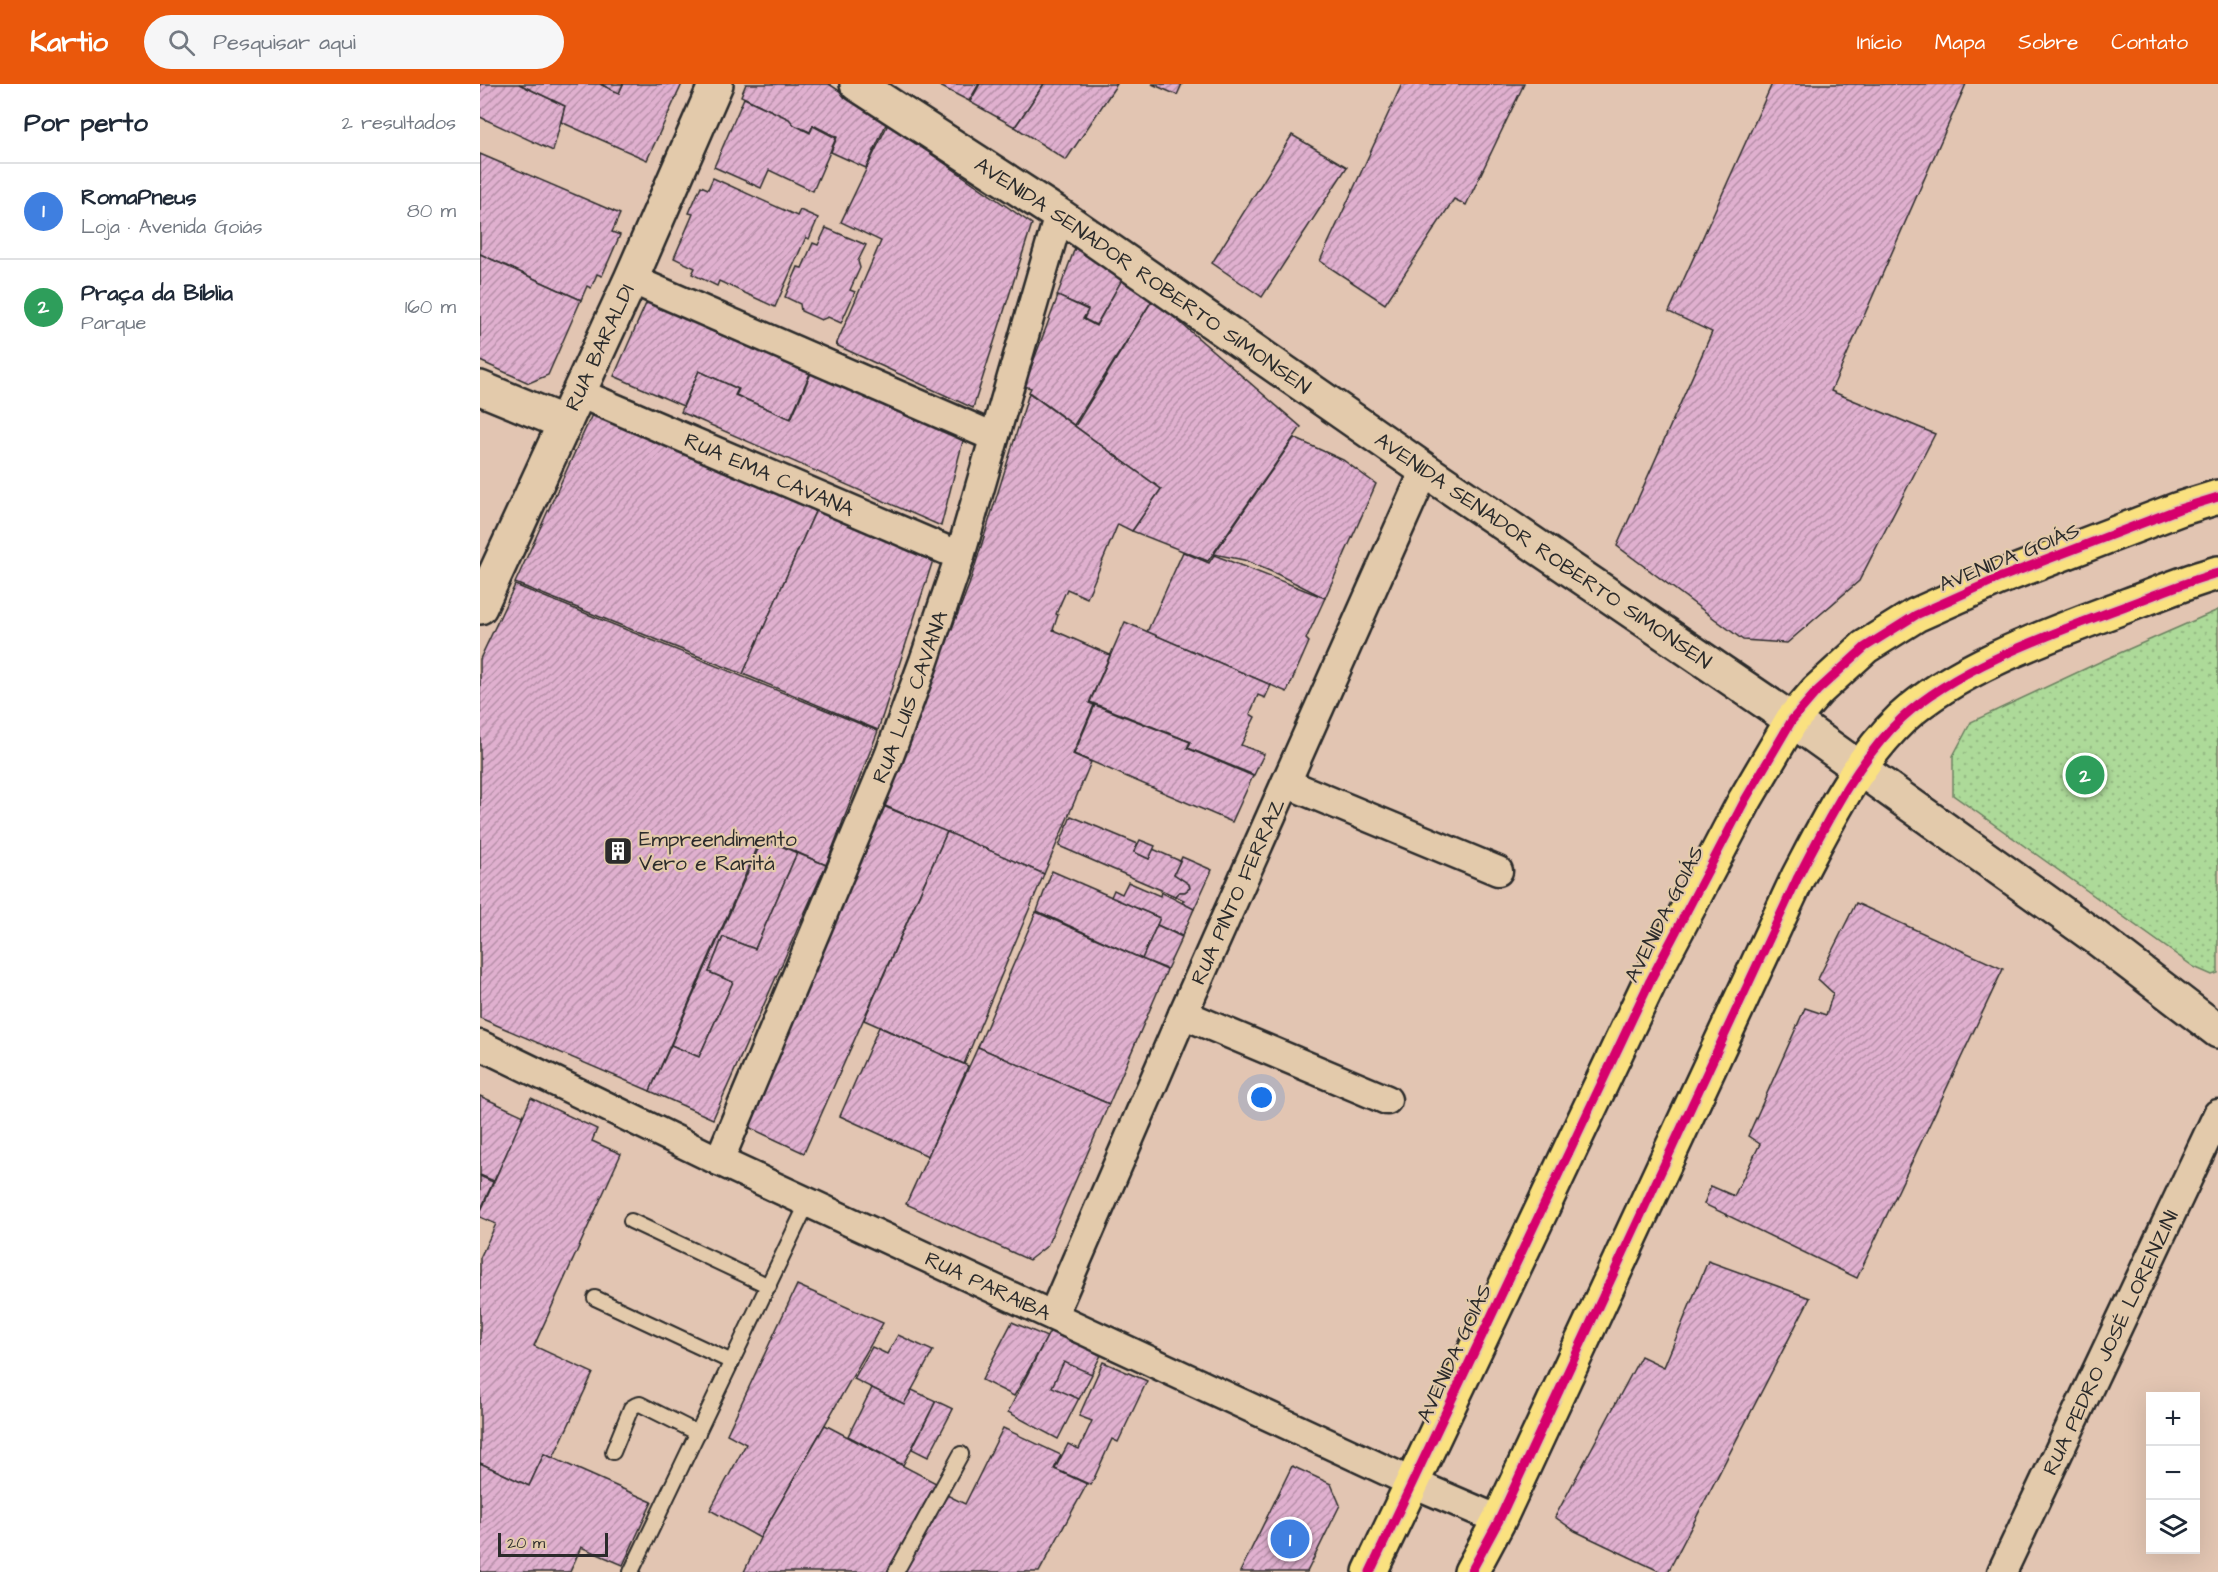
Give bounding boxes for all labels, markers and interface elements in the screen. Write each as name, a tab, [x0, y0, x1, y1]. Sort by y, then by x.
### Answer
search box	[144, 15, 564, 69]
text: Kartio	[30, 23, 108, 62]
icon: search	[165, 26, 198, 59]
text: Pesquisar aqui	[213, 27, 356, 58]
text: Início	[1857, 28, 1902, 57]
text: Mapa	[1935, 28, 1985, 57]
text: Sobre	[2018, 28, 2078, 57]
text: Contato	[2111, 28, 2188, 57]
text: Por perto	[24, 105, 148, 141]
text: 2 resultados	[342, 109, 456, 137]
street label: AVENIDA SENADOR ROBERTO SIMONSEN	[969, 150, 1317, 401]
text: RomaPneus	[81, 182, 197, 213]
text: 1	[42, 197, 45, 225]
text: 80 m	[407, 197, 456, 225]
text: Loja · Avenida Goiás	[81, 213, 262, 241]
text: Praça da Bíblia	[81, 278, 233, 309]
street label: RUA BARALDI	[558, 279, 642, 416]
text: 2	[38, 293, 49, 321]
text: 160 m	[405, 293, 456, 321]
text: Parque	[81, 309, 146, 337]
street label: AVENIDA SENADOR ROBERTO SIMONSEN	[1369, 425, 1717, 676]
street label: RUA EMA CAVANA	[680, 426, 859, 524]
street label: AVENIDA GOIÁS	[1934, 516, 2084, 599]
street label: RUA LUIS CAVANA	[865, 606, 955, 788]
pin: 2	[2066, 752, 2104, 798]
street label: RUA PINTO FERRAZ	[1184, 794, 1292, 989]
place label: Empreendimento Vero e Raritá	[639, 825, 797, 878]
building icon: Empreendimento Vero e Raritá	[602, 835, 634, 867]
street label: AVENIDA GOIÁS	[1618, 841, 1711, 987]
your location	[1247, 1083, 1276, 1112]
street label: RUA PEDRO JOSÉ LORENZINI	[2036, 1205, 2186, 1480]
street label: RUA PARAIBA	[920, 1245, 1056, 1328]
street label: AVENIDA GOIÁS	[1410, 1279, 1499, 1427]
map controls	[2146, 1392, 2200, 1554]
button: +	[2146, 1392, 2200, 1446]
button: −	[2146, 1446, 2200, 1500]
button: layers	[2146, 1500, 2200, 1554]
pin: 1	[1270, 1516, 1310, 1562]
scale bar	[498, 1530, 608, 1558]
text: 20 m	[507, 1532, 545, 1554]

